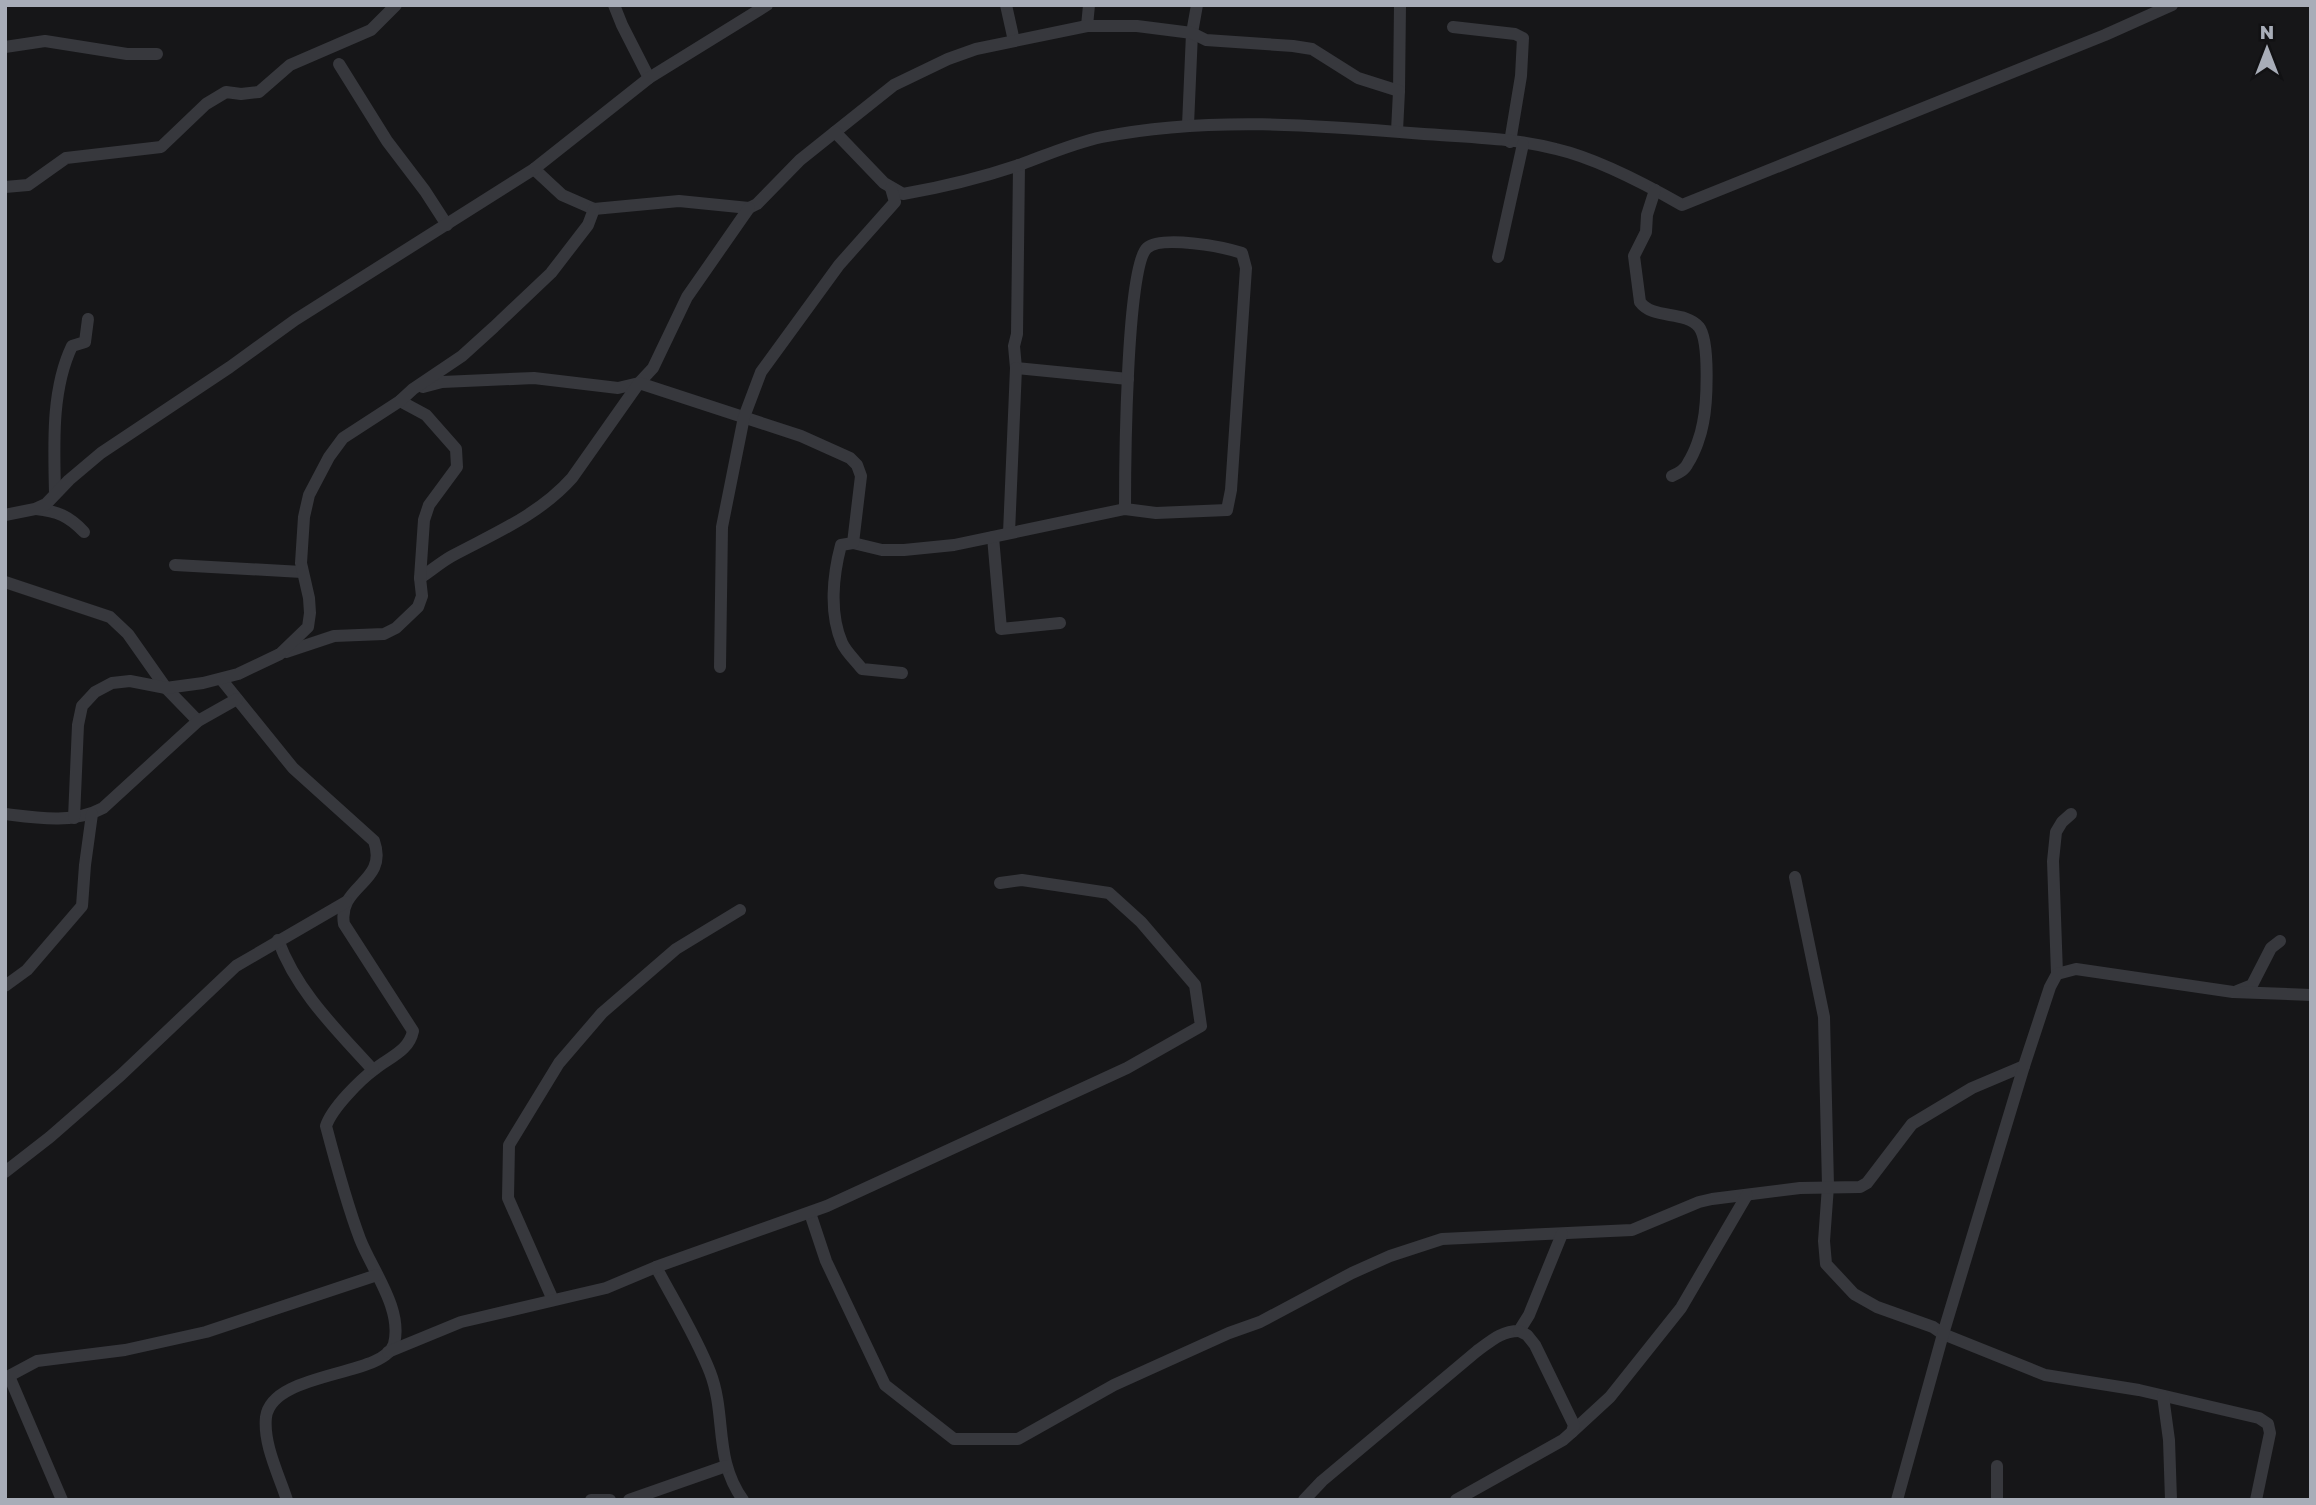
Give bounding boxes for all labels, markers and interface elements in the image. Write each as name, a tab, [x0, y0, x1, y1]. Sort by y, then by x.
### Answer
north arrow	[2232, 14, 2302, 84]
text: N	[2260, 20, 2274, 43]

